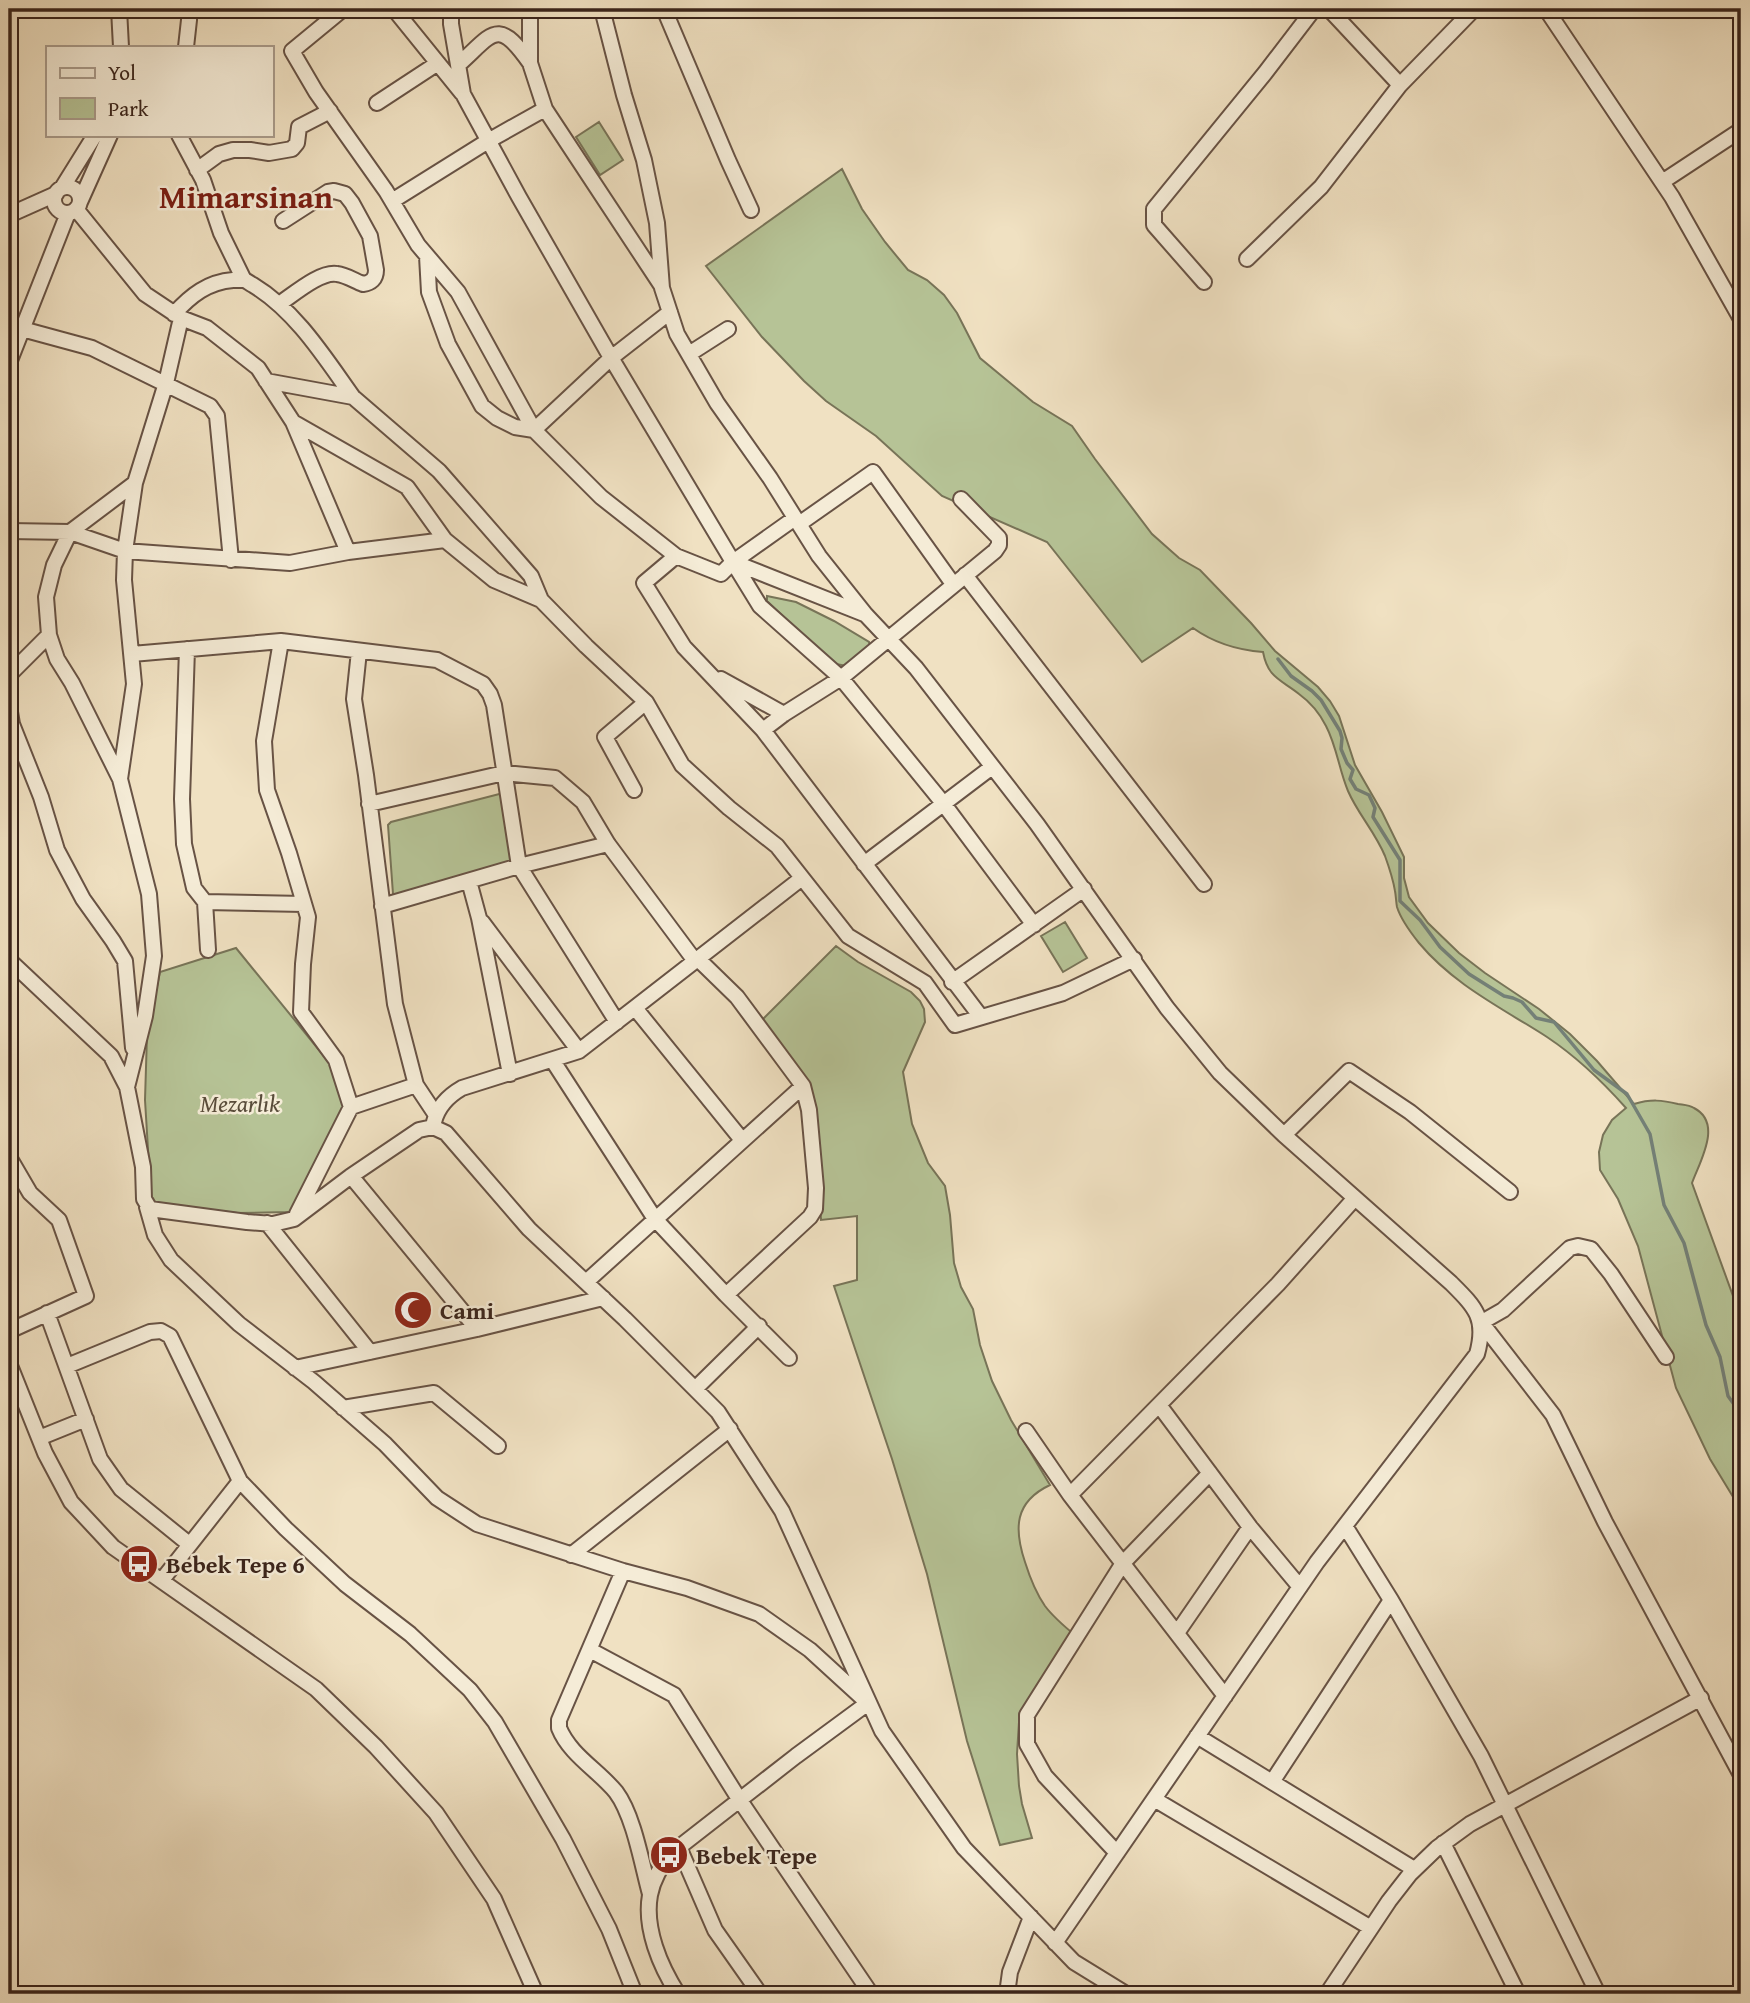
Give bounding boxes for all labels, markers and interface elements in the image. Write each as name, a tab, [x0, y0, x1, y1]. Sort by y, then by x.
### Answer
legend	[46, 46, 273, 136]
text: Yol	[108, 57, 136, 88]
text: Park	[108, 93, 149, 124]
district label: Mimarsinan	[159, 173, 333, 220]
park label: Mezarlık	[200, 1086, 280, 1121]
mosque icon: Cami	[392, 1289, 434, 1331]
place label: Cami	[440, 1293, 494, 1328]
bus stop icon: Bebek Tepe 6	[118, 1543, 160, 1585]
place label: Bebek Tepe 6	[166, 1547, 305, 1582]
bus stop icon: Bebek Tepe	[648, 1834, 690, 1876]
place label: Bebek Tepe	[696, 1838, 817, 1873]

